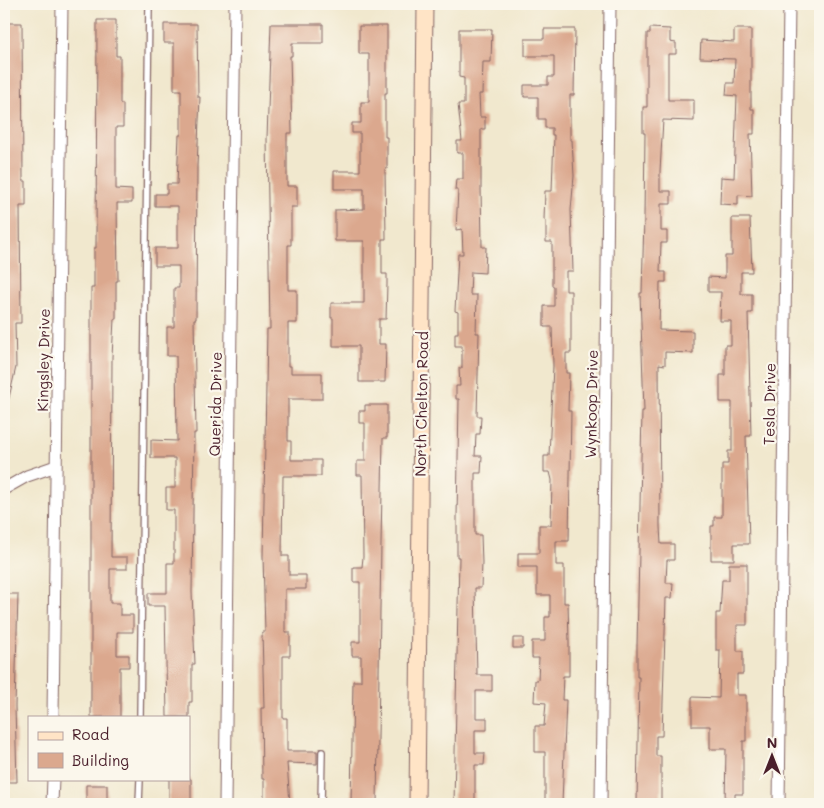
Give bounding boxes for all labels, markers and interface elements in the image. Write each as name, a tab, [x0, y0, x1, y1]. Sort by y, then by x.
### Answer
street label: Kingsley Drive	[32, 308, 54, 412]
street label: North Chelton Road	[410, 331, 432, 477]
street label: Wynkoop Drive	[580, 349, 602, 459]
street label: Querida Drive	[204, 352, 226, 456]
street label: Tesla Drive	[758, 363, 780, 445]
legend	[28, 716, 190, 780]
text: Road	[72, 724, 109, 744]
north arrow	[746, 730, 796, 780]
text: N	[767, 733, 777, 752]
text: Building	[72, 750, 129, 770]

